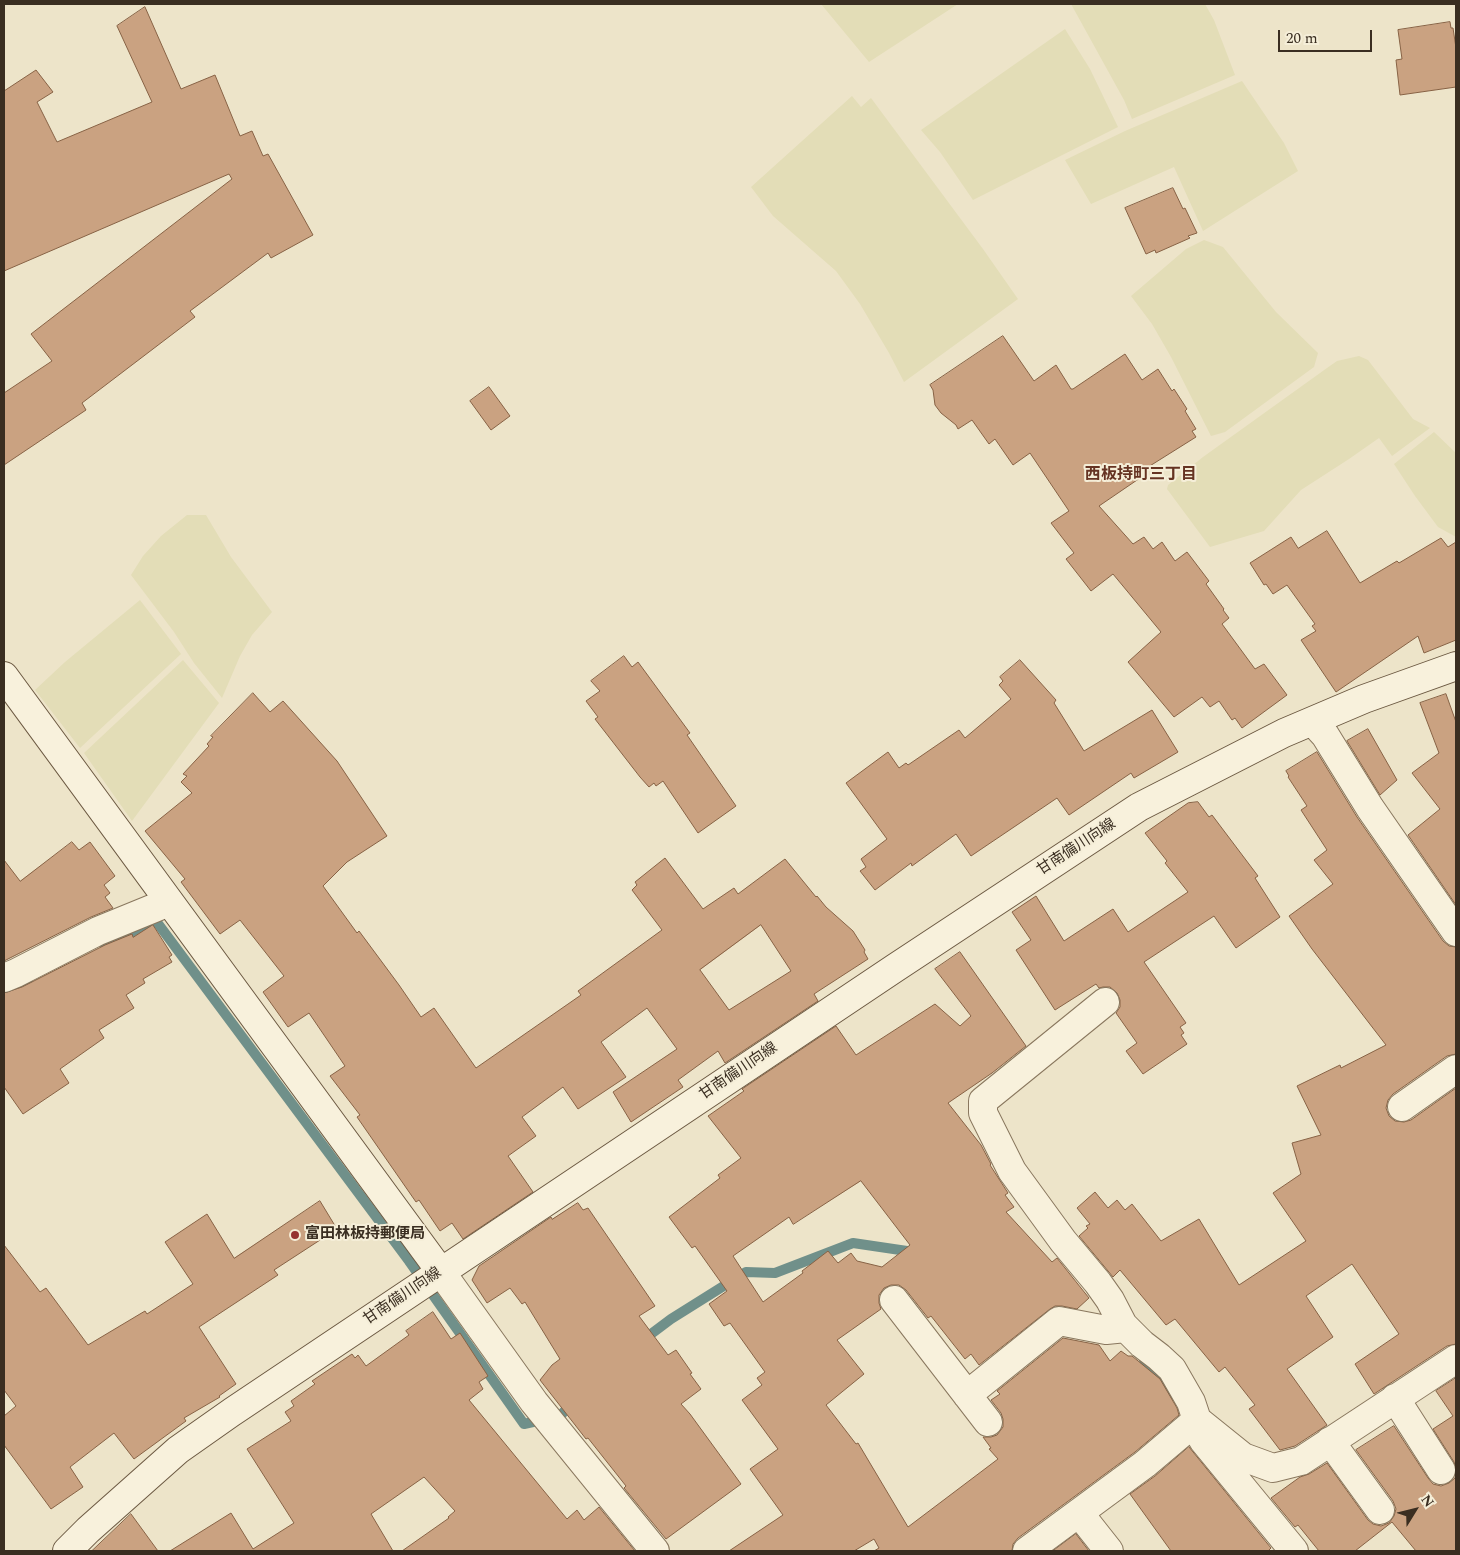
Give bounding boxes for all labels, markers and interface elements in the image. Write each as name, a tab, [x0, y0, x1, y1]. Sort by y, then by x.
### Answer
scale bar	[1280, 20, 1374, 52]
text: 20 m	[1286, 27, 1318, 50]
district label: 西板持町三丁目	[1085, 466, 1197, 486]
street label: 甘南備川向線	[1034, 816, 1120, 880]
street label: 甘南備川向線	[697, 1039, 781, 1105]
place label: 富田林板持郵便局	[305, 1226, 425, 1244]
marker: 富田林板持郵便局	[289, 1229, 301, 1241]
street label: 甘南備川向線	[361, 1264, 445, 1330]
north arrow	[1390, 1485, 1440, 1535]
text: N	[1416, 1490, 1439, 1512]

